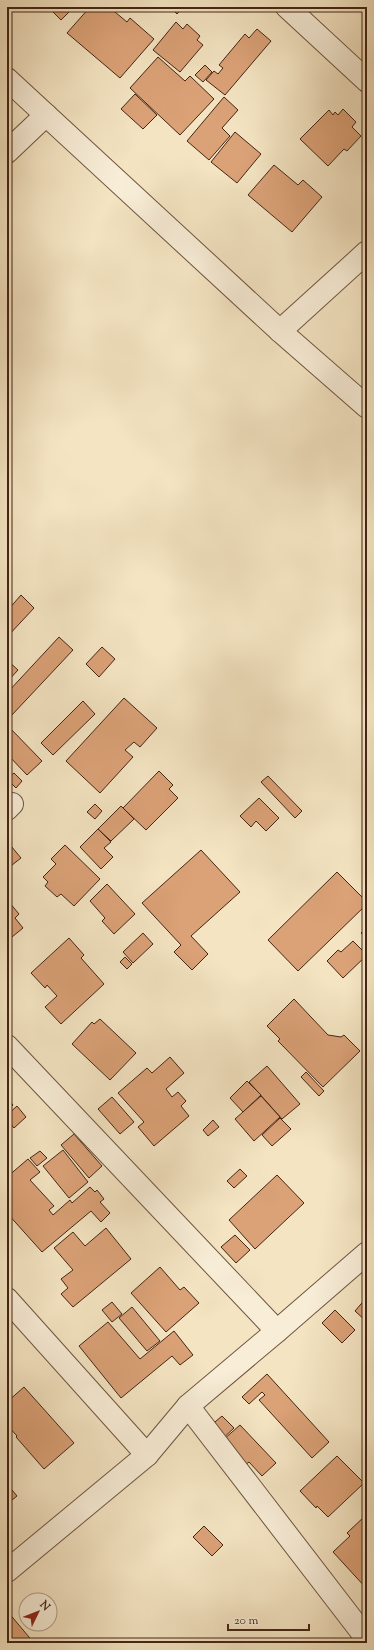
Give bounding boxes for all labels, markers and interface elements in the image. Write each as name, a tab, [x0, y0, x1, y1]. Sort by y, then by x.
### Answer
north arrow	[18, 1592, 58, 1632]
text: N	[35, 1596, 54, 1615]
scale bar	[228, 1606, 309, 1632]
text: 20 m	[234, 1612, 259, 1630]

